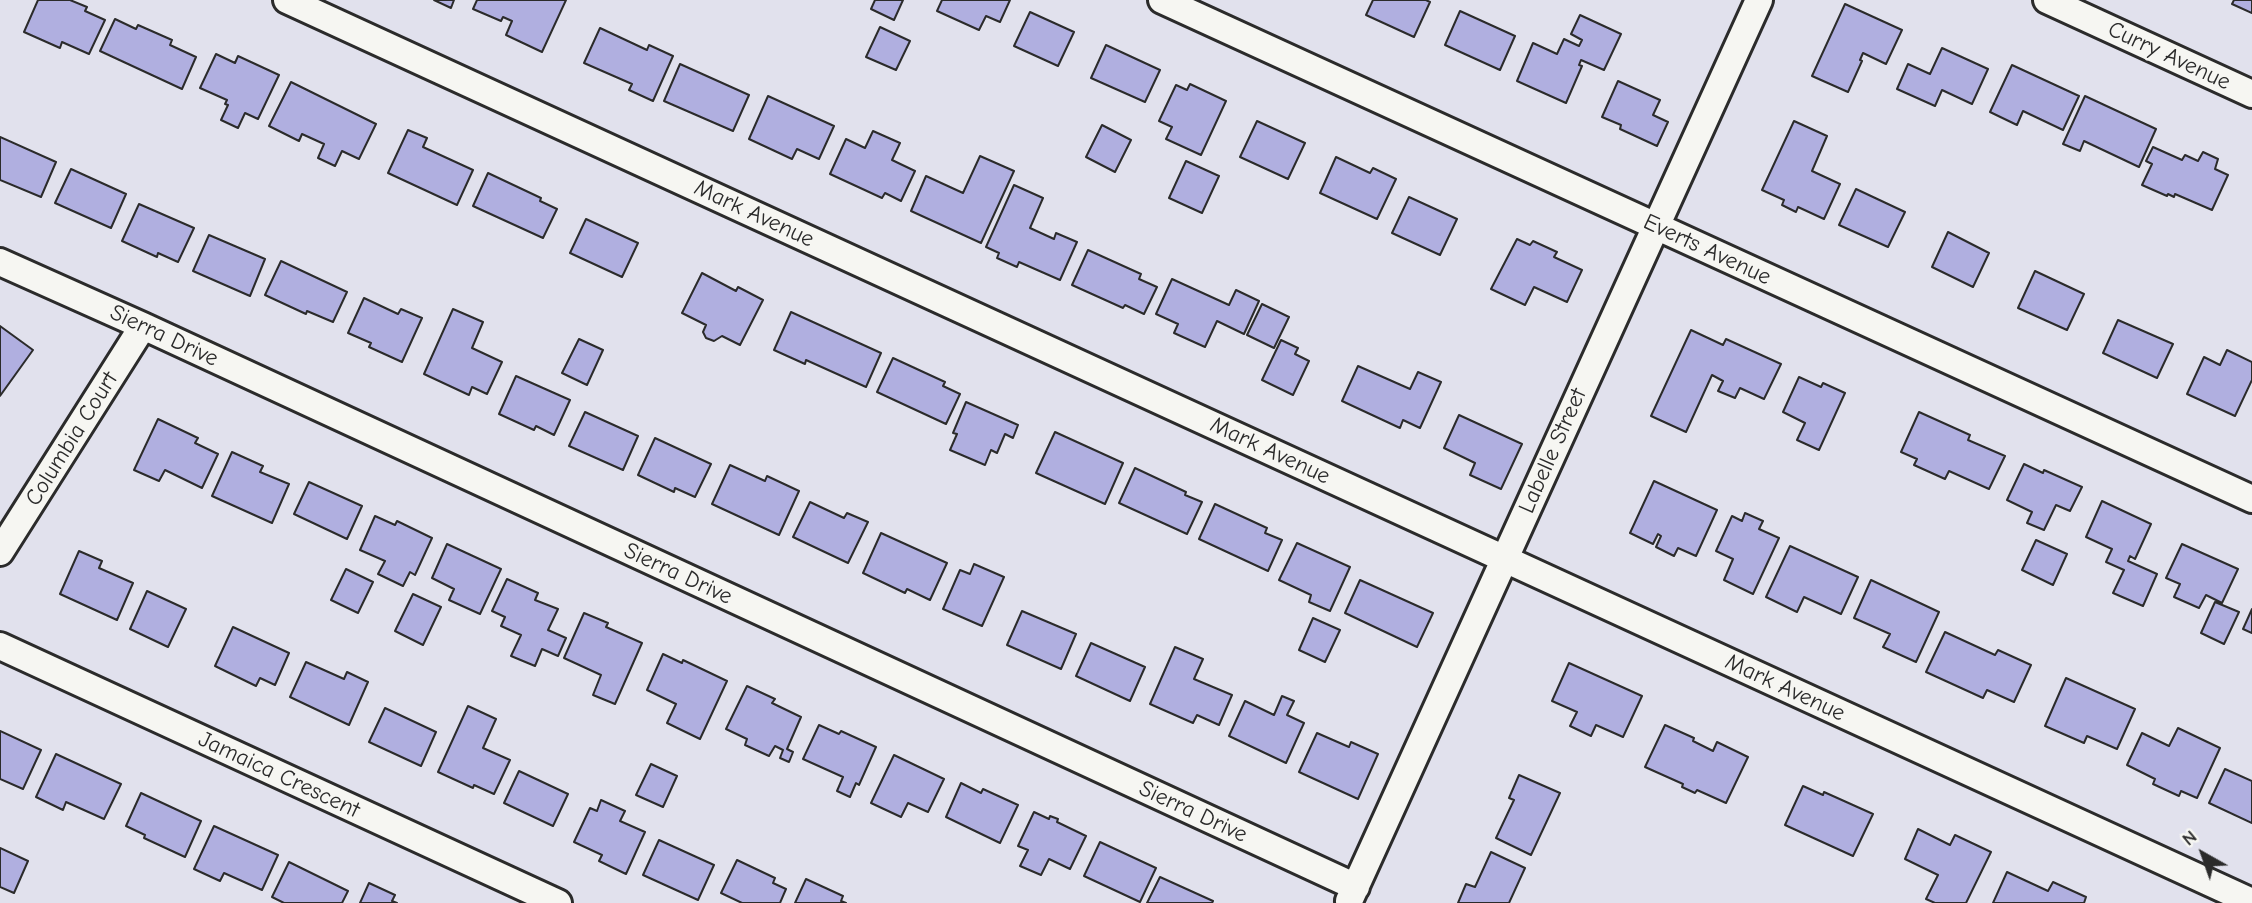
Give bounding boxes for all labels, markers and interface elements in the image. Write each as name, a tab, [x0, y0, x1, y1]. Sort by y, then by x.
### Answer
street label: Curry Avenue	[2103, 16, 2235, 96]
street label: Mark Avenue	[690, 174, 818, 254]
street label: Everts Avenue	[1639, 208, 1775, 292]
street label: Sierra Drive	[105, 299, 223, 373]
street label: Columbia Court	[20, 367, 124, 511]
street label: Labelle Street	[1513, 384, 1593, 518]
street label: Mark Avenue	[1206, 411, 1334, 491]
street label: Sierra Drive	[619, 537, 737, 611]
street label: Mark Avenue	[1721, 648, 1849, 728]
street label: Jamaica Crescent	[194, 726, 364, 824]
street label: Sierra Drive	[1134, 775, 1252, 849]
north arrow	[2168, 819, 2238, 889]
text: N	[2178, 826, 2201, 850]

